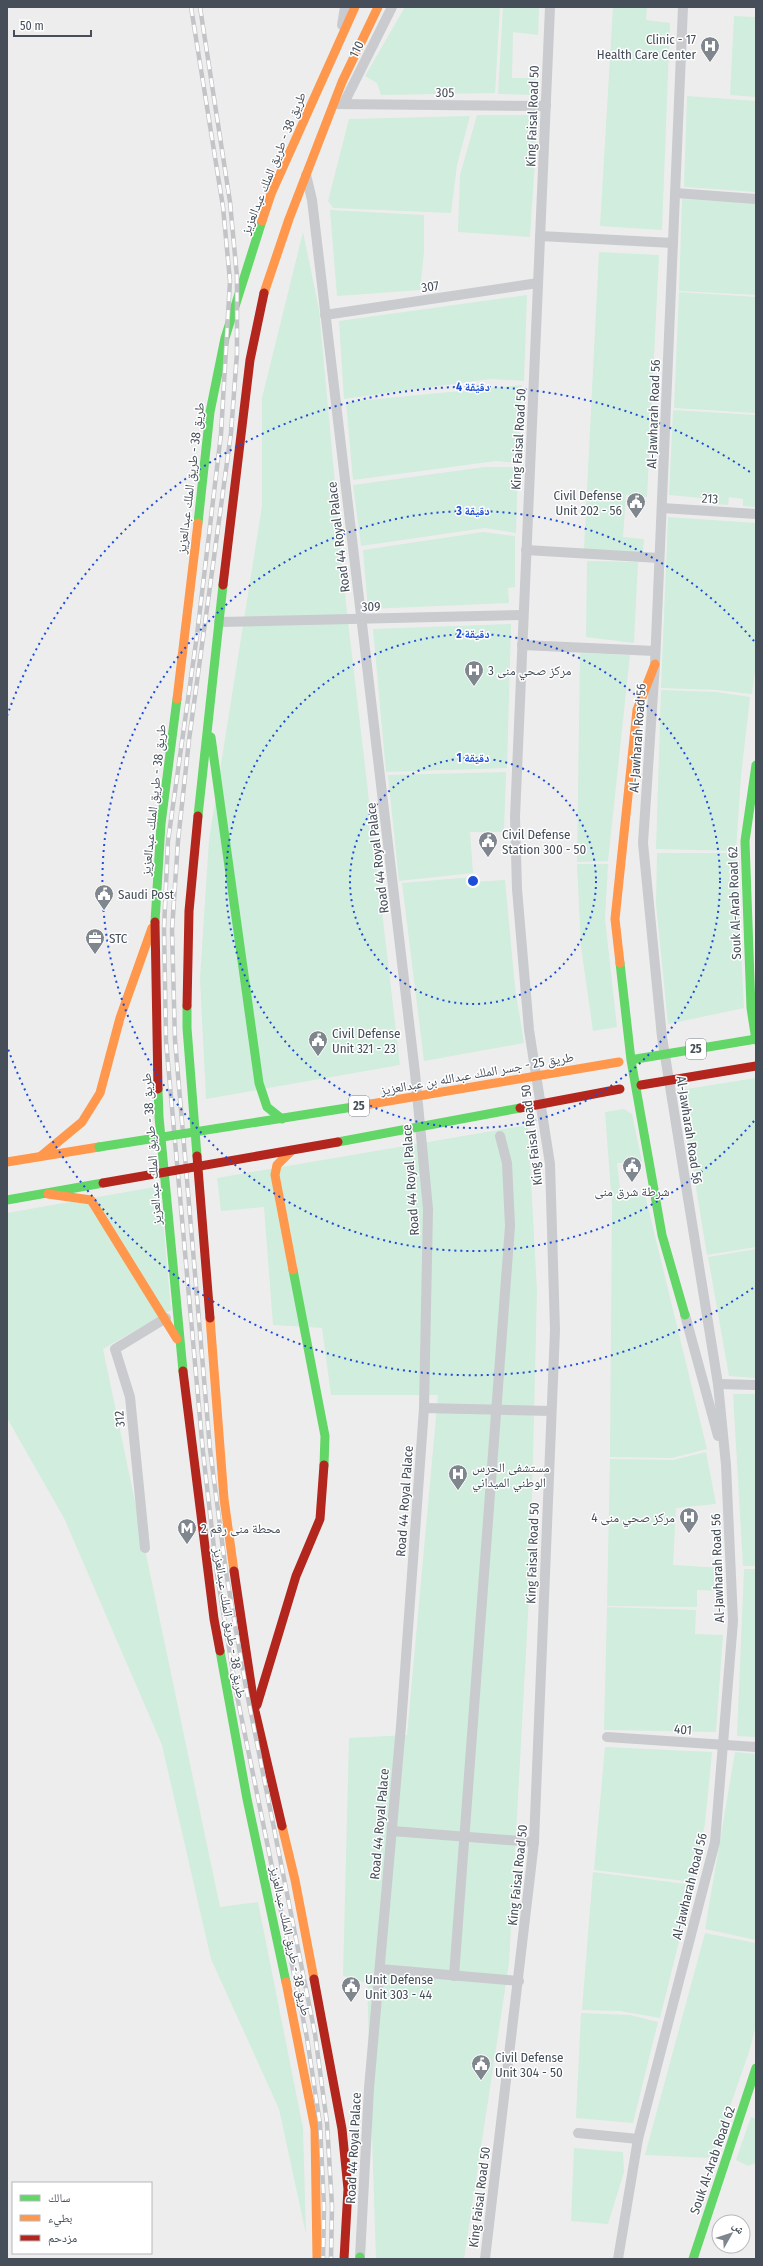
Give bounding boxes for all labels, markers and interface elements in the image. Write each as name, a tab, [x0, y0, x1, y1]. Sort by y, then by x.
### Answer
scale bar	[14, 12, 91, 38]
text: 50 m	[20, 19, 44, 33]
place label: Clinic - 17 Health Care Center	[597, 32, 696, 62]
hospital icon: Clinic - 17 Health Care Center	[699, 35, 721, 63]
street label: 110	[346, 38, 367, 60]
street label: King Faisal Road 50	[523, 65, 542, 167]
street label: 305	[436, 85, 454, 100]
street label: طريق 38 - طريق الملك عبدالعزيز	[238, 90, 310, 238]
street label: 307	[420, 278, 440, 295]
street label: Al-Jawharah Road 56	[644, 359, 663, 469]
text: 4 دقيقة	[456, 380, 490, 394]
street label: King Faisal Road 50	[508, 388, 529, 490]
street label: طريق 38 - طريق الملك عبدالعزيز	[174, 401, 208, 556]
street label: Road 44 Royal Palace	[324, 481, 353, 593]
place label: Civil Defense Unit 202 - 56	[554, 488, 622, 518]
street label: 213	[701, 490, 719, 507]
public building icon: Civil Defense Unit 202 - 56	[625, 491, 647, 519]
text: 3 دقيقة	[455, 504, 490, 518]
street label: 309	[361, 599, 381, 614]
text: 2 دقيقة	[455, 627, 490, 641]
hospital icon: مركز صحي منى 3	[463, 659, 485, 687]
place label: مركز صحي منى 3	[488, 663, 571, 681]
street label: Al-Jawharah Road 56	[626, 683, 649, 793]
street label: طريق 38 - طريق الملك عبدالعزيز	[138, 723, 170, 878]
text: 1 دقيقة	[457, 751, 489, 765]
street label: Road 44 Royal Palace	[363, 802, 392, 914]
place label: Civil Defense Station 300 - 50	[502, 827, 587, 857]
public building icon: Civil Defense Station 300 - 50	[477, 830, 499, 858]
street label: Souk Al-Arab Road 62	[725, 846, 744, 960]
centre of rings	[466, 874, 480, 888]
public building icon: Saudi Post	[93, 883, 115, 911]
place label: Saudi Post	[118, 887, 175, 902]
office icon: STC	[84, 927, 106, 955]
place label: STC	[109, 931, 128, 946]
place label: Civil Defense Unit 321 - 23	[332, 1026, 401, 1056]
public building icon: Civil Defense Unit 321 - 23	[307, 1029, 329, 1057]
road number: 25	[686, 1039, 706, 1059]
street label: طريق 25 - جسر الملك عبدالله بن عبدالعزيز	[378, 1049, 575, 1099]
street label: طريق 38 - طريق الملك عبدالعزيز	[139, 1072, 165, 1227]
street label: Al-Jawharah Road 56	[674, 1075, 705, 1185]
street label: King Faisal Road 50	[518, 1083, 545, 1186]
road number: 25	[349, 1096, 369, 1116]
street label: Road 44 Royal Palace	[399, 1124, 422, 1236]
public building icon: شرطة شرق منى	[621, 1155, 643, 1183]
place label: شرطة شرق منى	[594, 1184, 670, 1200]
street label: 312	[111, 1410, 128, 1428]
street label: Road 44 Royal Palace	[393, 1445, 416, 1557]
place label: مستشفى الحرس الوطني الميداني	[472, 1460, 550, 1493]
hospital icon: مستشفى الحرس الوطني الميداني	[447, 1463, 469, 1491]
street label: King Faisal Road 50	[523, 1502, 542, 1604]
hospital icon: مركز صحي منى 4	[678, 1506, 700, 1534]
place label: مركز صحي منى 4	[591, 1510, 675, 1528]
street label: Al-Jawharah Road 56	[708, 1513, 727, 1623]
metro station icon: محطة منى رقم 2	[176, 1517, 198, 1545]
place label: محطة منى رقم 2	[201, 1521, 281, 1537]
street label: طريق 38 - طريق الملك عبدالعزيز	[209, 1546, 249, 1700]
street label: 401	[674, 1721, 692, 1738]
street label: Road 44 Royal Palace	[367, 1768, 392, 1880]
street label: King Faisal Road 50	[505, 1823, 530, 1926]
street label: Al-Jawharah Road 56	[669, 1831, 710, 1941]
street label: طريق 38 - طريق الملك عبدالعزيز	[266, 1864, 314, 2017]
place label: Unit Defense Unit 303 - 44	[365, 1972, 433, 2002]
public building icon: Unit Defense Unit 303 - 44	[340, 1975, 362, 2003]
place label: Civil Defense Unit 304 - 50	[495, 2050, 564, 2080]
public building icon: Civil Defense Unit 304 - 50	[470, 2053, 492, 2081]
street label: Road 44 Royal Palace	[343, 2092, 364, 2204]
street label: Souk Al-Arab Road 62	[687, 2104, 738, 2216]
street label: King Faisal Road 50	[466, 2145, 493, 2248]
legend	[12, 2182, 152, 2254]
text: سالك	[48, 2191, 70, 2205]
text: بطيء	[48, 2211, 72, 2228]
north arrow	[711, 2214, 751, 2254]
text: ش	[729, 2219, 747, 2238]
text: مزدحم	[48, 2231, 77, 2246]

